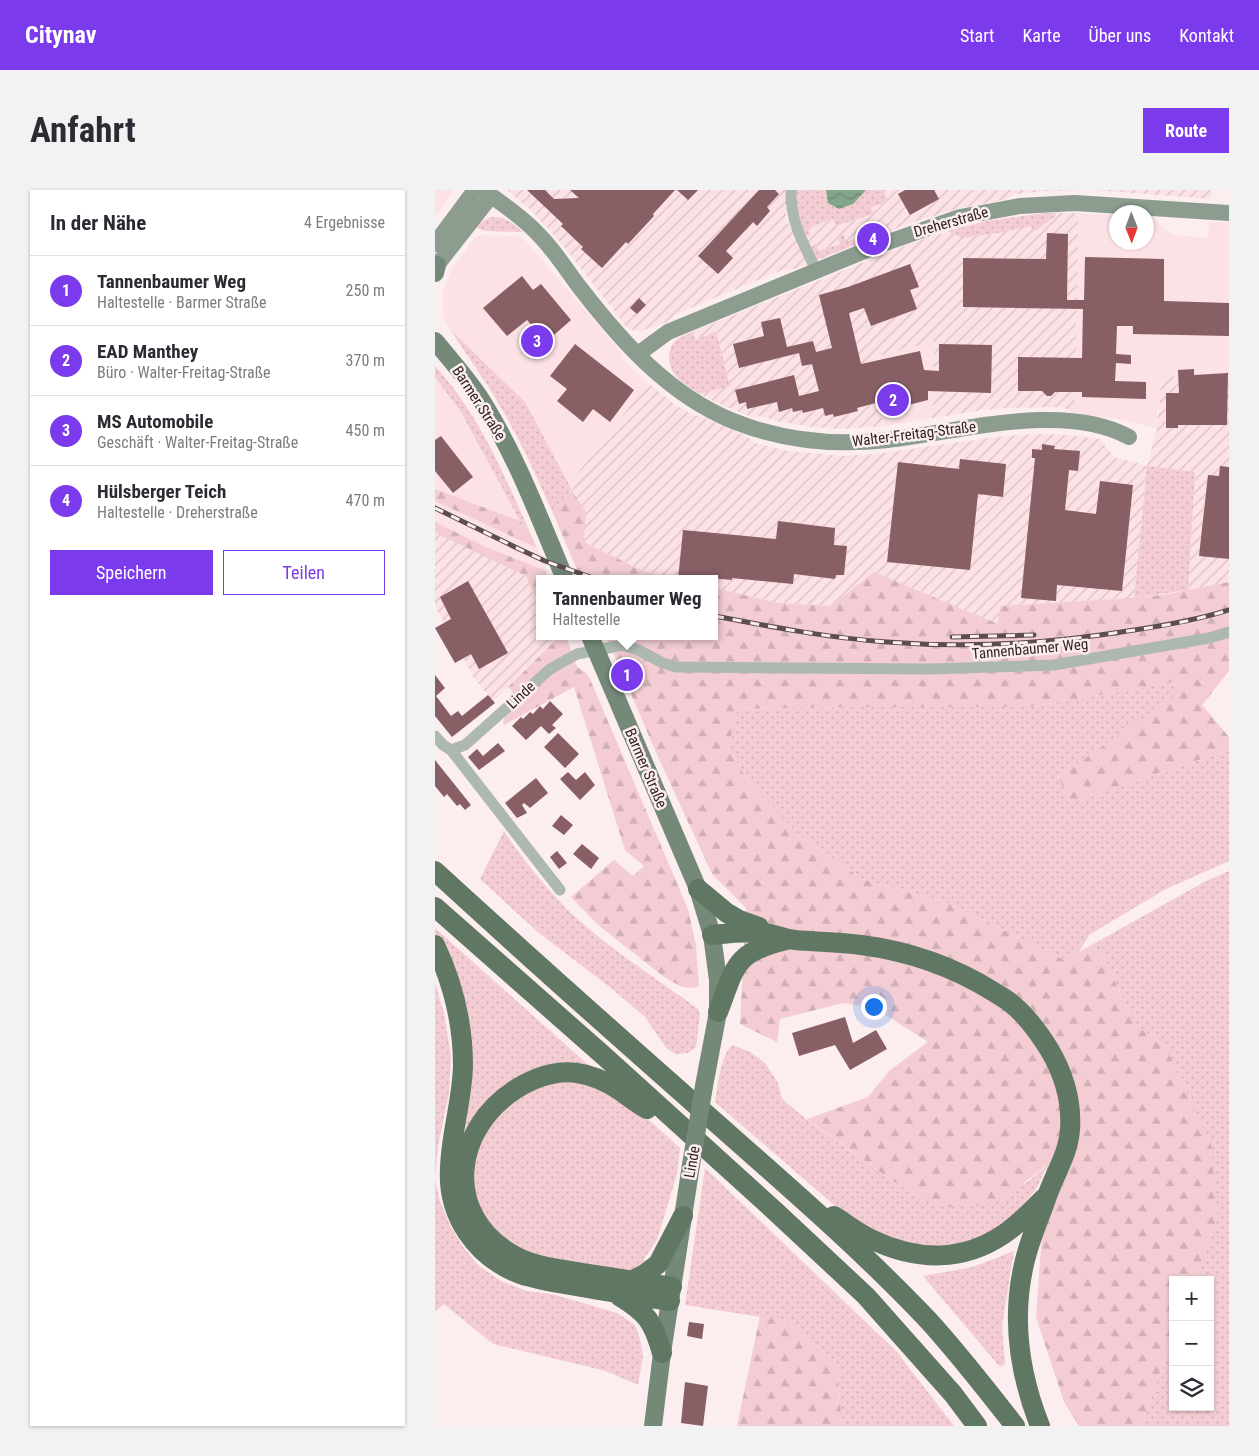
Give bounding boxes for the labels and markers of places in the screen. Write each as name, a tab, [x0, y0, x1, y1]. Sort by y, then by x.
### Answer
pin: 4	[857, 220, 889, 258]
pin: 3	[521, 322, 553, 360]
pin: 2	[877, 381, 909, 419]
pin: 1	[611, 656, 643, 694]

